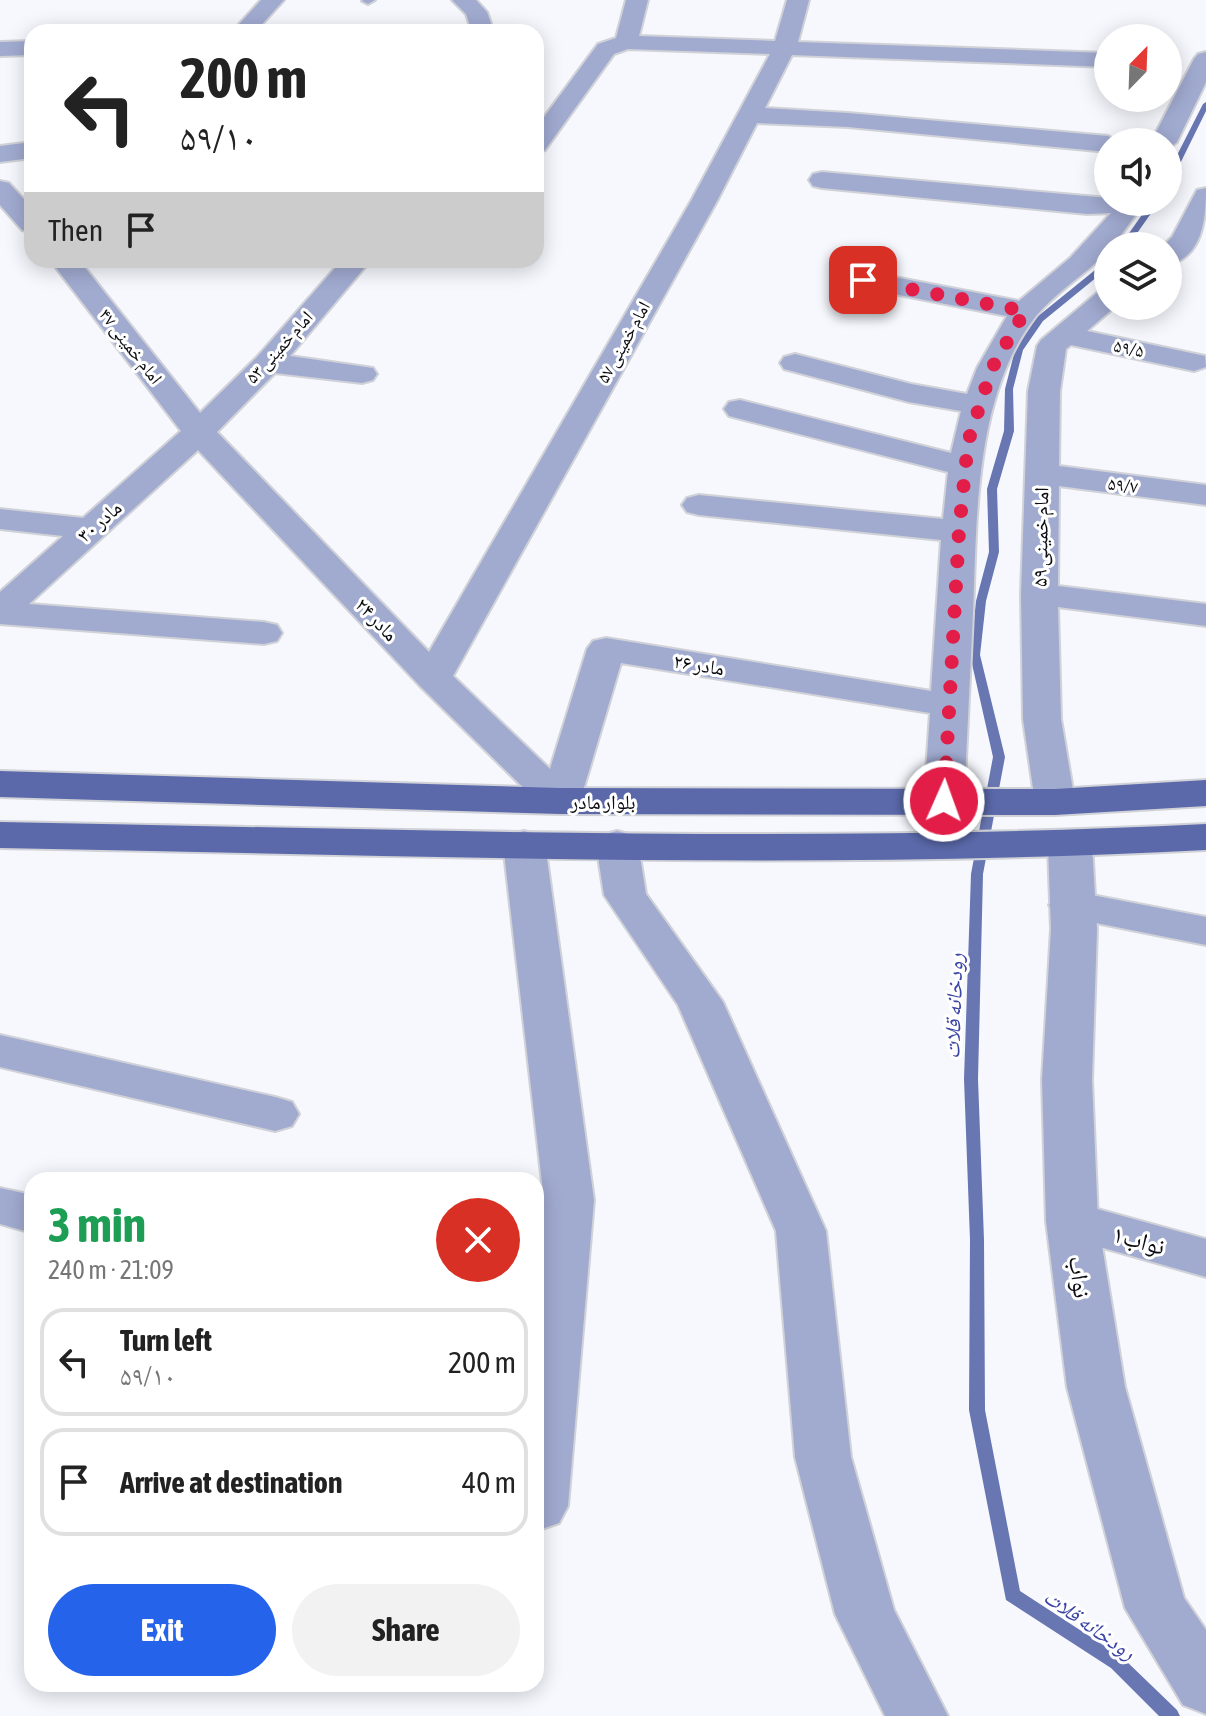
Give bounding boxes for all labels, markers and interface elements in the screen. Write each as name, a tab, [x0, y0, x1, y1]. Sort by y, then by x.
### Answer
north arrow	[1094, 24, 1182, 112]
map controls	[1094, 24, 1182, 320]
text: 200 m	[180, 46, 307, 110]
icon: left	[48, 56, 152, 160]
text: ۵۹/۱۰	[180, 116, 257, 158]
button: sound	[1094, 128, 1182, 216]
icon: arrive	[119, 208, 163, 252]
text: Then	[48, 213, 103, 247]
button: layers	[1094, 232, 1182, 320]
pin	[829, 246, 897, 314]
icon: arrive	[841, 258, 885, 302]
street label: امام خمینی ۵۷	[592, 298, 656, 387]
street label: امام خمینی ۴۷	[93, 304, 167, 389]
street label: امام خمینی ۵۳	[241, 307, 318, 389]
street label: ۵۹/۵	[1112, 335, 1146, 361]
street label: ۵۹/۷	[1107, 473, 1139, 497]
street label: امام خمینی ۵۹	[1028, 487, 1055, 587]
street label: مادر ۳۰	[72, 495, 126, 547]
street label: مادر ۲۴	[351, 593, 403, 645]
street label: مادر ۲۶	[672, 649, 726, 679]
position arrow	[902, 759, 986, 843]
street label: بلوار مادر	[569, 790, 636, 813]
water label: رودخانه قلات	[938, 953, 968, 1059]
text: 3 min	[48, 1197, 146, 1252]
button: close	[436, 1198, 520, 1282]
street label: نواب۱	[1110, 1220, 1168, 1261]
street label: نواب	[1063, 1254, 1096, 1300]
text: 240 m · 21:09	[48, 1255, 174, 1285]
text: Turn left	[120, 1323, 212, 1357]
icon: left	[52, 1340, 96, 1384]
text: 200 m	[448, 1345, 516, 1379]
text: ۵۹/۱۰	[120, 1361, 175, 1391]
icon: arrive	[52, 1460, 96, 1504]
text: Arrive at destination	[120, 1465, 342, 1499]
text: 40 m	[462, 1465, 516, 1499]
water label: رودخانه قلات	[1039, 1583, 1141, 1665]
button: Exit	[48, 1584, 276, 1676]
button: Share	[292, 1584, 520, 1676]

